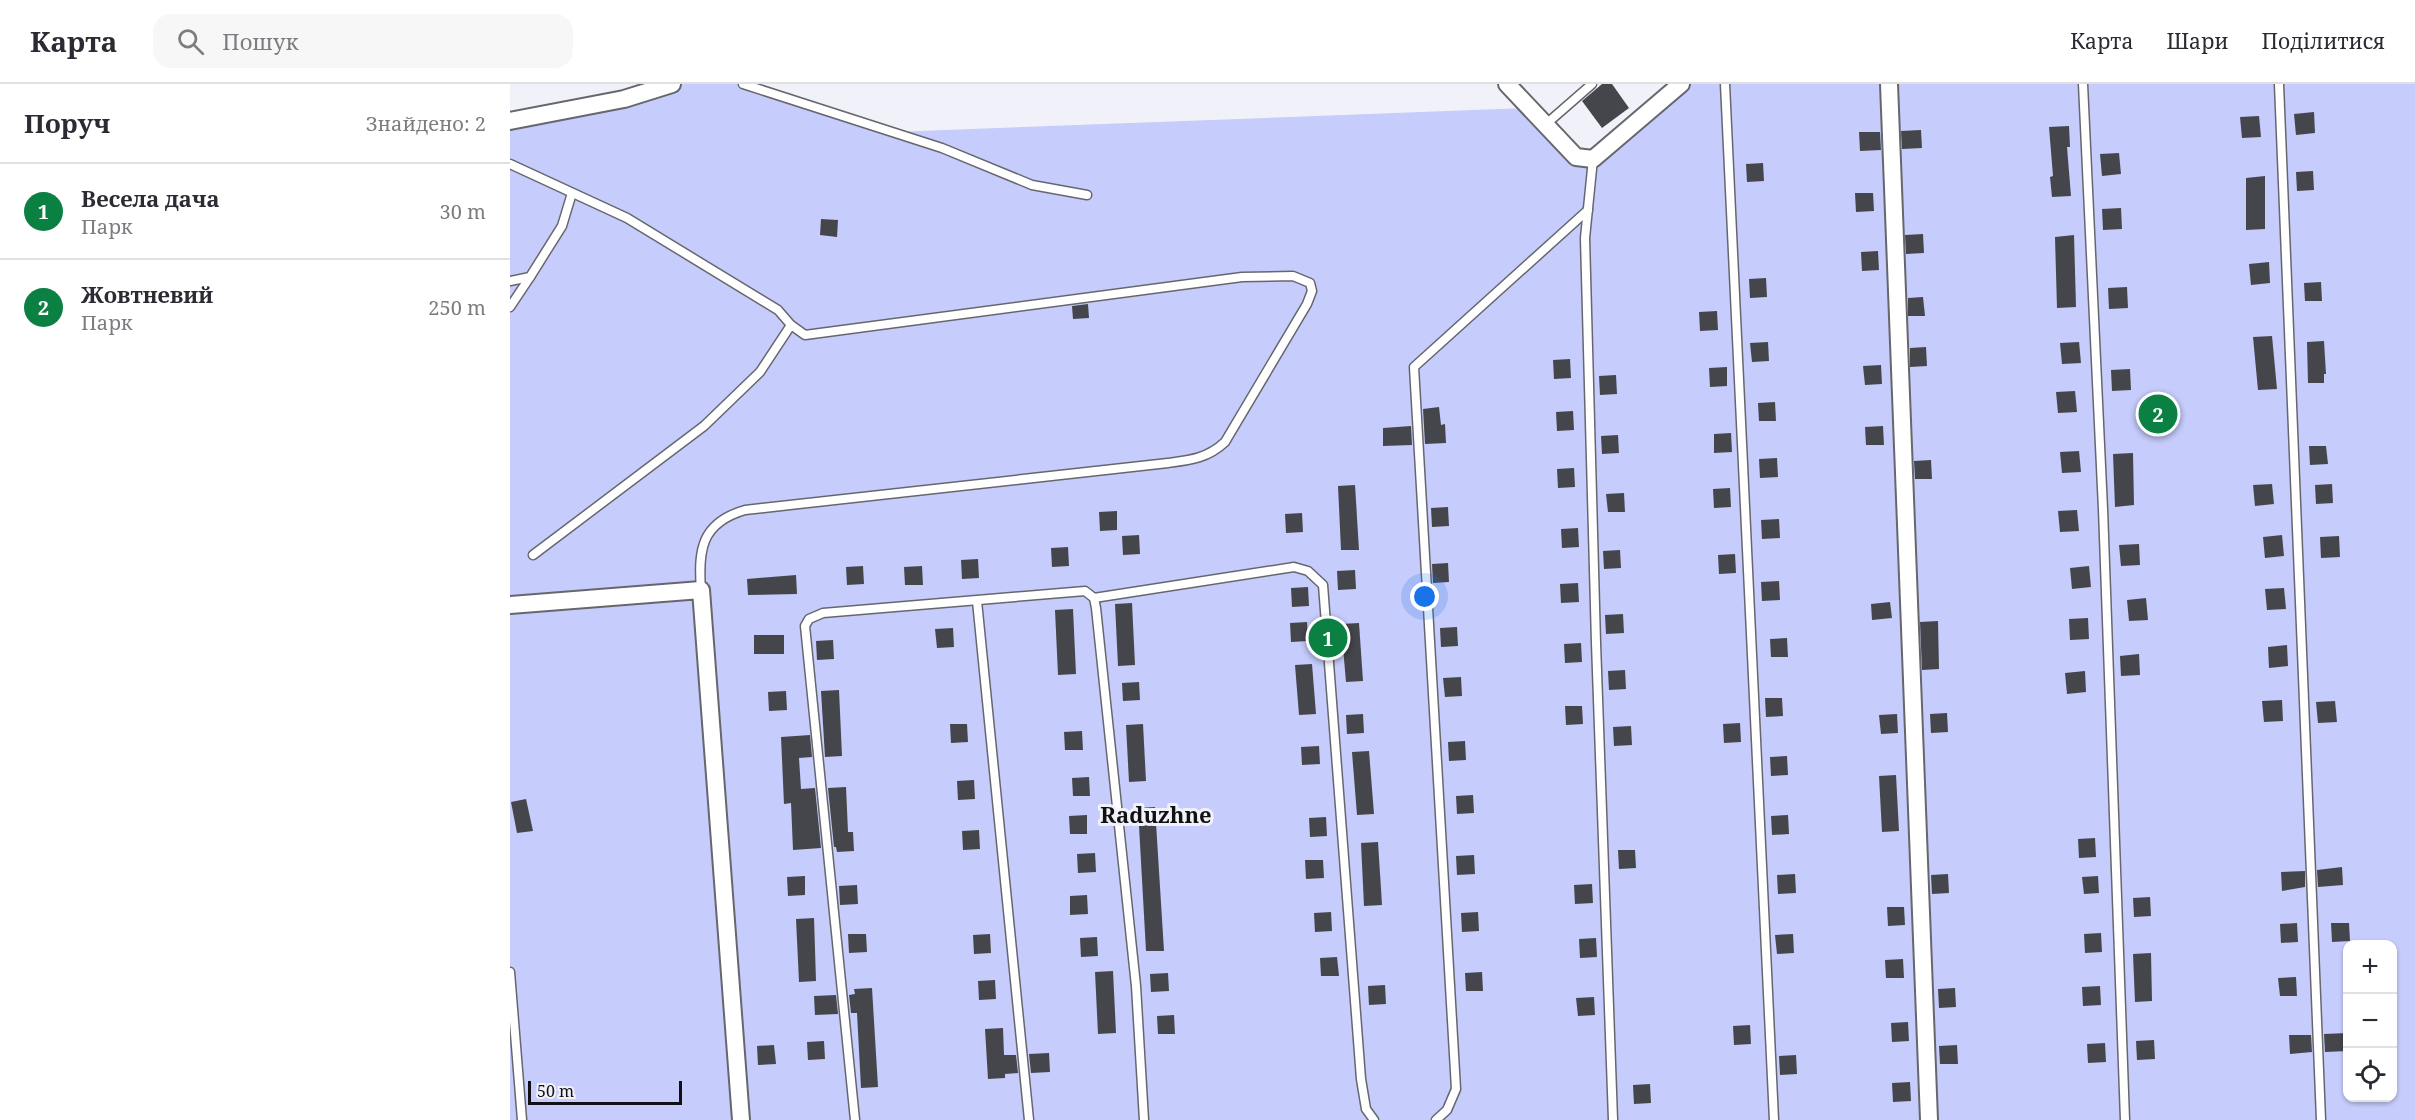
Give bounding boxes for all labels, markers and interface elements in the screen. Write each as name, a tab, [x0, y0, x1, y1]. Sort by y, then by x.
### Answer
search box	[153, 14, 573, 68]
text: Карта	[30, 22, 117, 60]
icon: search	[174, 25, 207, 58]
text: Пошук	[222, 26, 299, 56]
text: Карта	[2070, 27, 2133, 55]
text: Шари	[2166, 27, 2228, 55]
text: Поділитися	[2261, 27, 2385, 55]
text: Поруч	[24, 105, 110, 141]
text: Знайдено: 2	[366, 110, 486, 137]
text: Весела дача	[81, 183, 219, 213]
text: 1	[38, 198, 49, 225]
text: 30 m	[440, 198, 486, 225]
text: Парк	[81, 213, 133, 240]
text: Жовтневий	[81, 279, 213, 309]
text: 2	[38, 294, 49, 321]
text: 250 m	[428, 294, 486, 321]
text: Парк	[81, 309, 133, 336]
pin: 2	[2138, 392, 2178, 436]
your location	[1410, 582, 1439, 611]
pin: 1	[1308, 616, 1348, 660]
district label: Raduzhne	[1100, 799, 1212, 829]
map controls	[2343, 940, 2397, 1102]
button: +	[2343, 940, 2397, 994]
button: −	[2343, 994, 2397, 1048]
button: locate	[2343, 1048, 2397, 1102]
scale bar	[528, 1078, 682, 1106]
text: 50 m	[537, 1080, 574, 1102]

